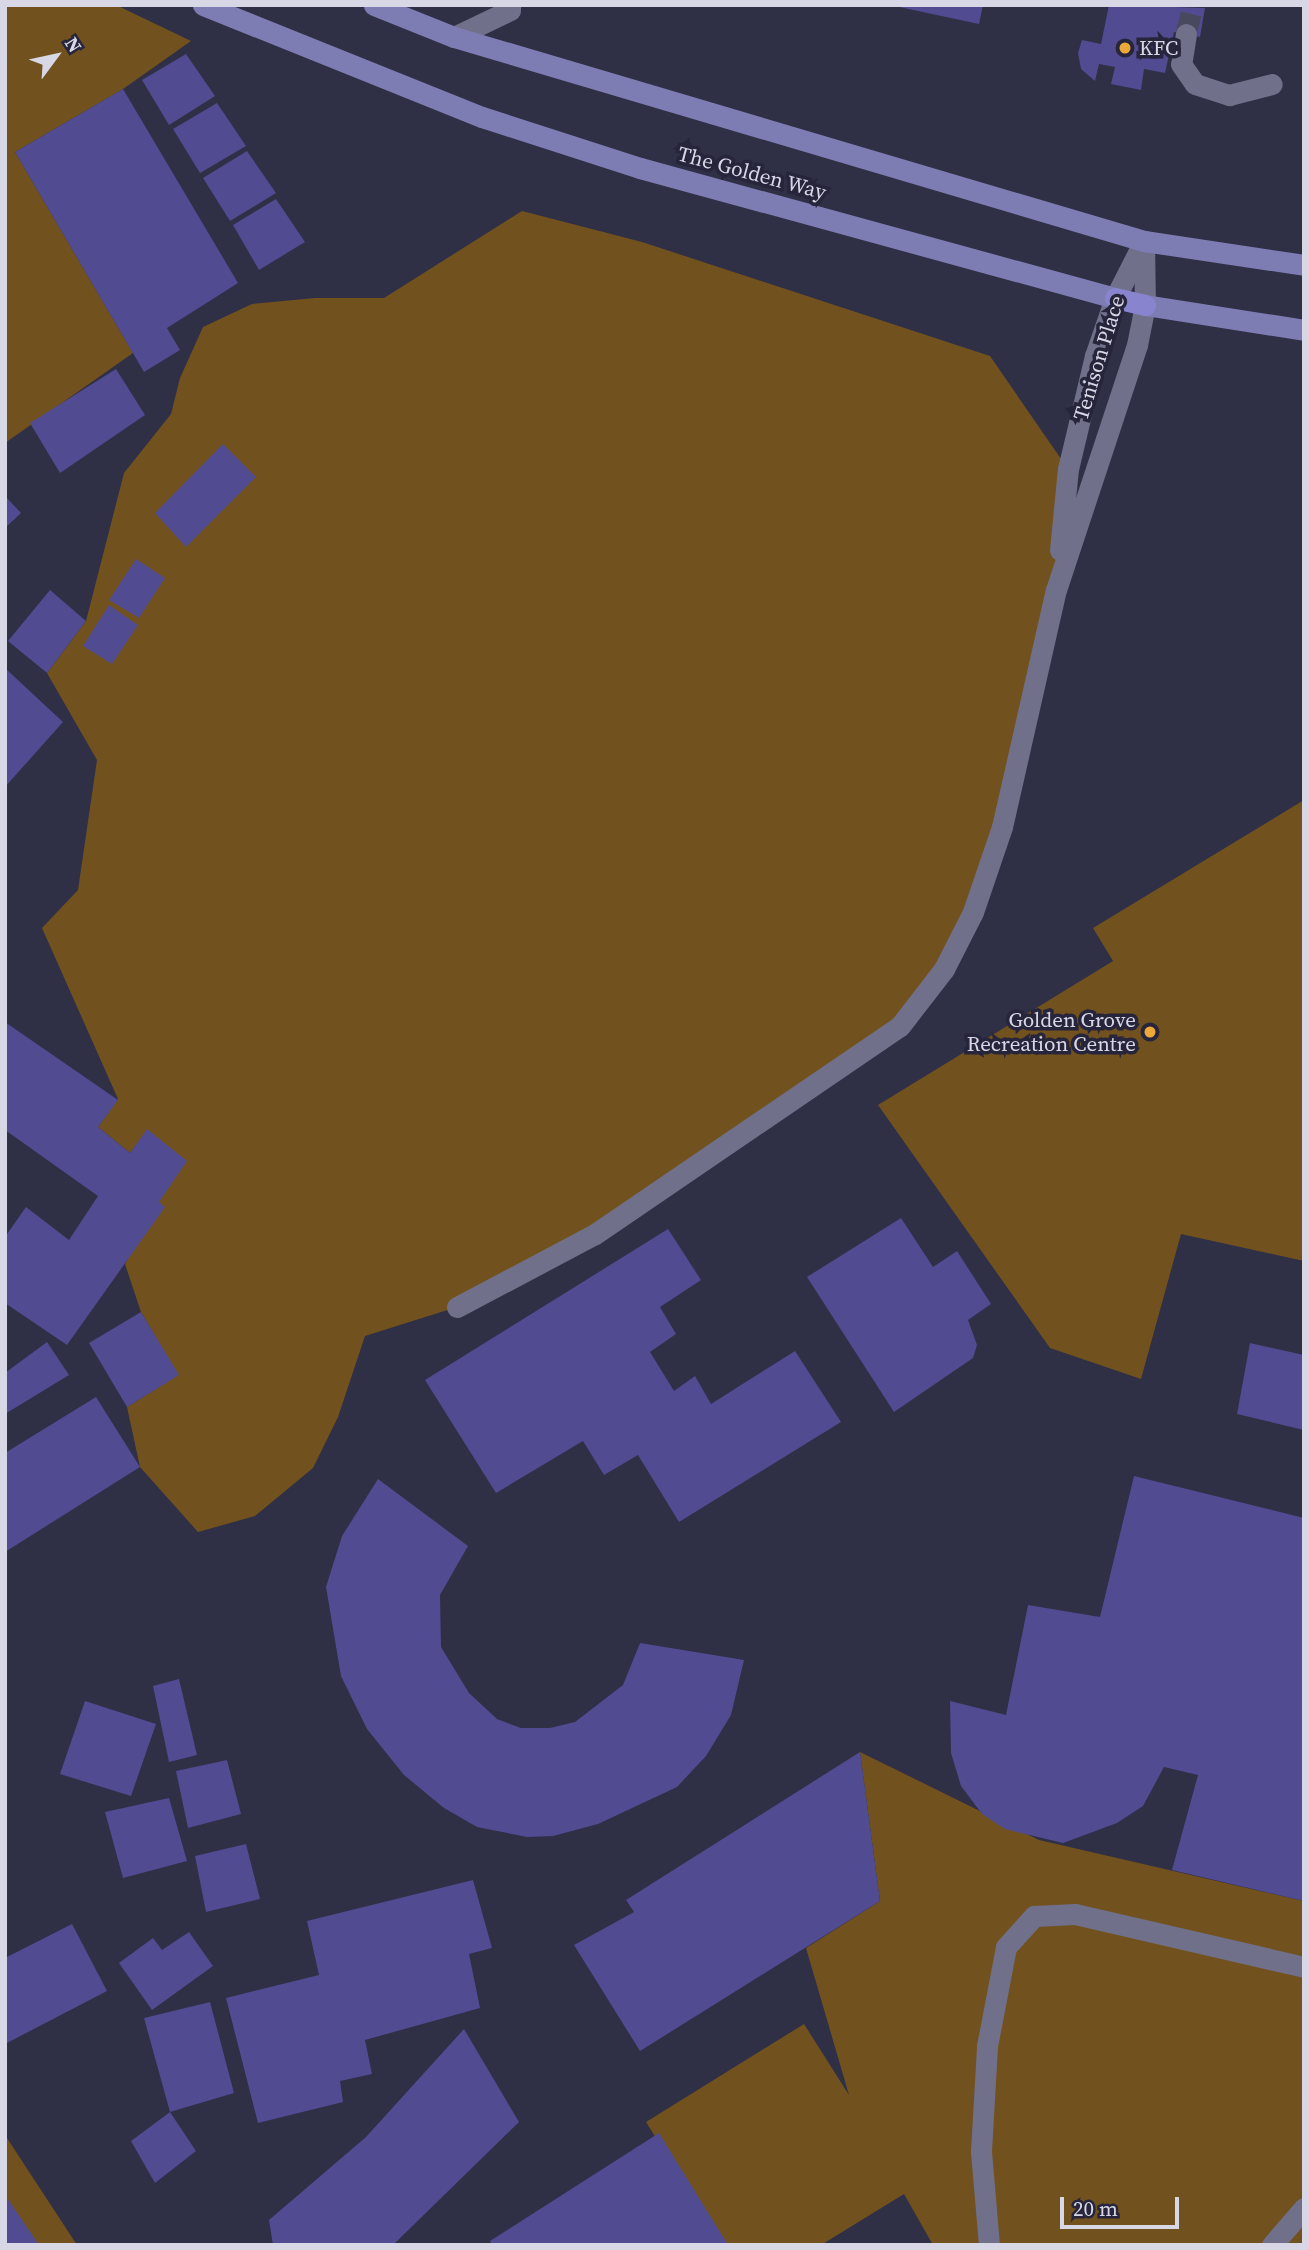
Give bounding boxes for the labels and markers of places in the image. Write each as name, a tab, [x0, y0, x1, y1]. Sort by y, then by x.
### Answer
place label: KFC	[1139, 35, 1178, 61]
marker: KFC	[1117, 40, 1133, 56]
place label: Golden Grove Recreation Centre	[967, 1007, 1136, 1057]
marker: Golden Grove Recreation Centre	[1142, 1024, 1158, 1040]

